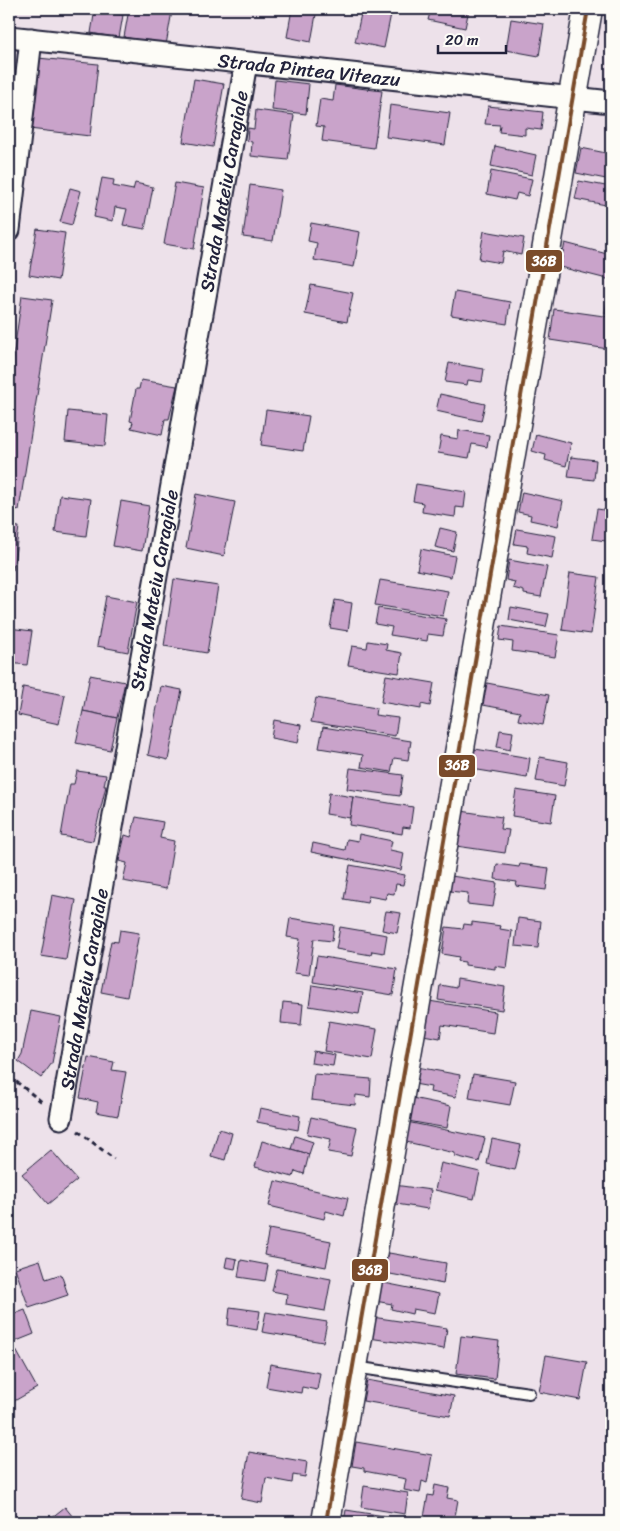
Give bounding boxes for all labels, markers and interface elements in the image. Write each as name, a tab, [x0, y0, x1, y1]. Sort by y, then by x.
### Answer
scale bar	[438, 22, 505, 54]
text: 20 m	[445, 27, 479, 53]
street label: Strada Pintea Viteazu	[216, 43, 402, 96]
street label: Strada Mateiu Caragiale	[190, 88, 257, 294]
line badge: 36B	[525, 249, 563, 273]
text: 36B	[531, 249, 556, 274]
street label: Strada Mateiu Caragiale	[120, 487, 187, 693]
text: 36B	[444, 753, 469, 778]
line badge: 36B	[438, 754, 476, 778]
street label: Strada Mateiu Caragiale	[50, 885, 118, 1092]
line badge: 36B	[351, 1258, 389, 1282]
text: 36B	[357, 1258, 382, 1283]

